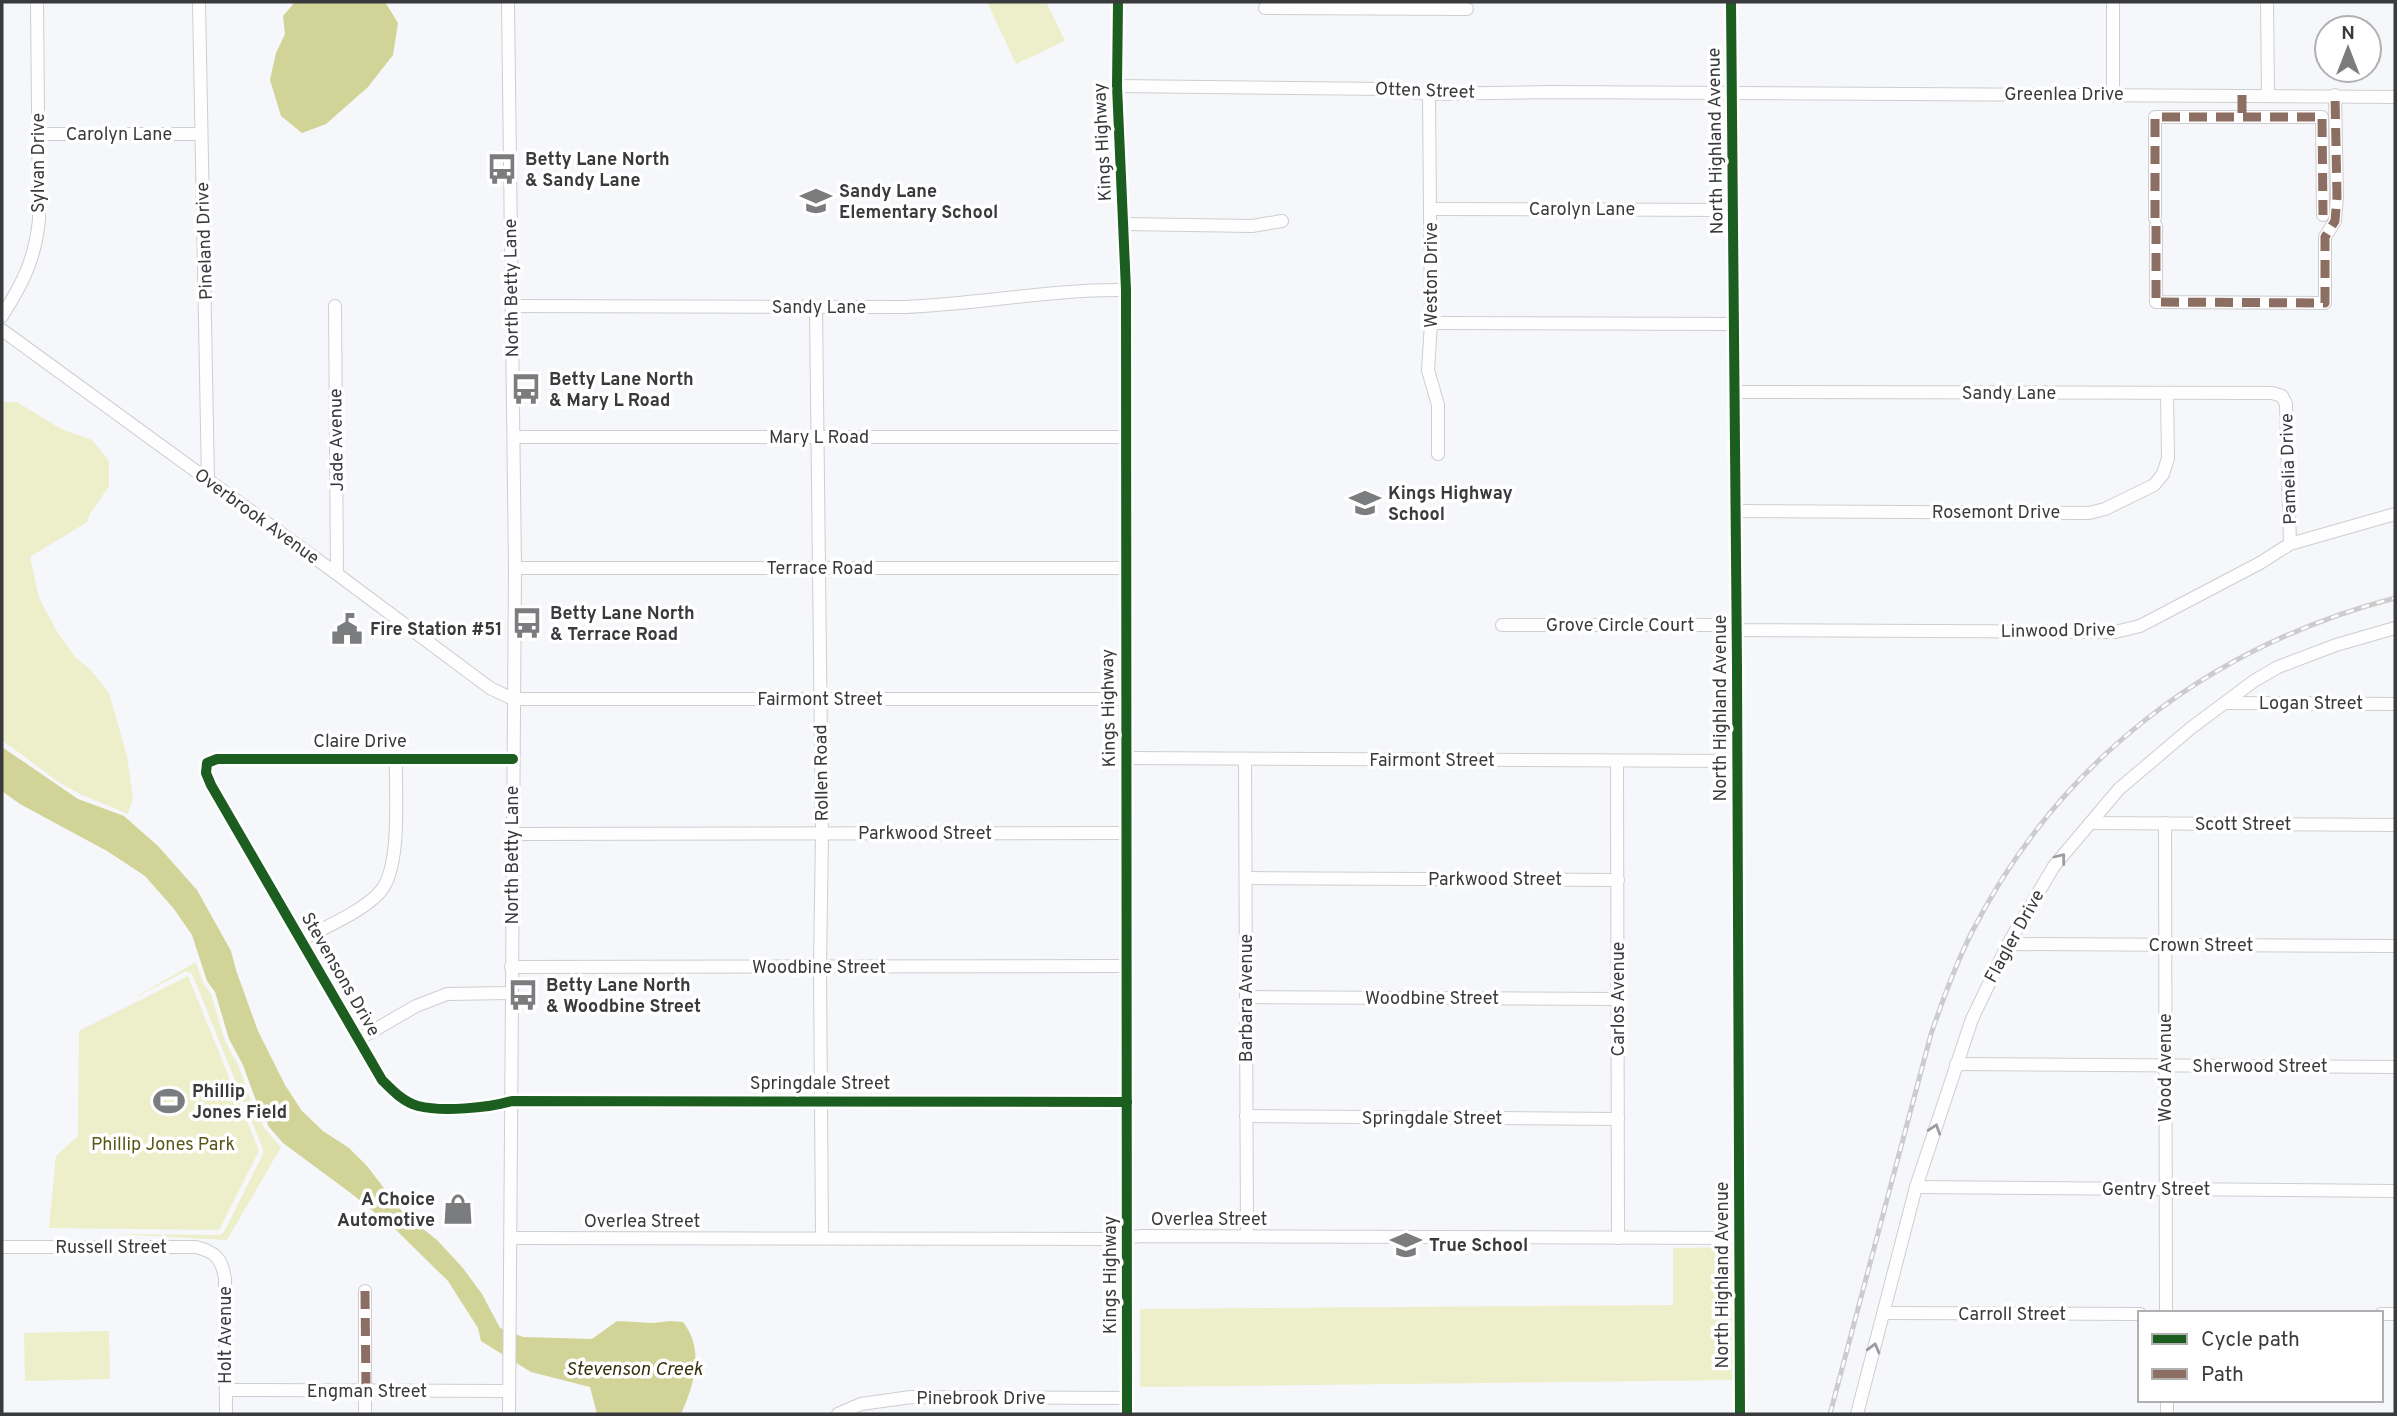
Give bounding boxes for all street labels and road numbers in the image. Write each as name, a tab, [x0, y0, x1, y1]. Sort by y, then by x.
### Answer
street label: North Highland Avenue	[1703, 47, 1730, 235]
street label: Otten Street	[1375, 78, 1475, 105]
street label: Kings Highway	[1089, 82, 1118, 202]
street label: Greenlea Drive	[2004, 84, 2124, 107]
street label: Sylvan Drive	[28, 113, 51, 213]
street label: Carolyn Lane	[66, 124, 172, 147]
street label: Pineland Drive	[192, 182, 219, 300]
street label: Carolyn Lane	[1529, 199, 1635, 222]
street label: North Betty Lane	[500, 218, 525, 358]
street label: Weston Drive	[1421, 222, 1444, 328]
street label: Sandy Lane	[772, 297, 866, 320]
street label: Sandy Lane	[1962, 383, 2056, 406]
street label: Jade Avenue	[325, 388, 350, 492]
street label: Pamelia Drive	[2276, 413, 2303, 525]
street label: Mary L Road	[769, 427, 869, 450]
street label: Overbrook Avenue	[189, 464, 323, 570]
street label: Rosemont Drive	[1932, 502, 2060, 525]
street label: Terrace Road	[767, 558, 873, 581]
street label: Grove Circle Court	[1546, 615, 1694, 638]
street label: North Highland Avenue	[1710, 615, 1733, 801]
street label: Linwood Drive	[2000, 619, 2116, 644]
street label: Kings Highway	[1097, 648, 1122, 767]
street label: Fairmont Street	[757, 689, 883, 712]
street label: Logan Street	[2259, 693, 2363, 716]
street label: Rollen Road	[810, 724, 835, 822]
street label: Claire Drive	[313, 731, 407, 754]
street label: Fairmont Street	[1369, 750, 1495, 773]
street label: North Betty Lane	[502, 786, 525, 924]
street label: Scott Street	[2195, 814, 2291, 837]
street label: Parkwood Street	[858, 823, 992, 846]
street label: Parkwood Street	[1428, 869, 1562, 892]
street label: Flagler Drive	[1980, 886, 2050, 987]
street label: Stevensons Drive	[295, 909, 384, 1041]
street label: Barbara Avenue	[1236, 934, 1259, 1062]
street label: Crown Street	[2149, 935, 2253, 958]
street label: Carlos Avenue	[1608, 942, 1631, 1056]
street label: Woodbine Street	[752, 957, 886, 980]
street label: Woodbine Street	[1365, 988, 1499, 1011]
street label: Wood Avenue	[2155, 1013, 2178, 1123]
street label: Sherwood Street	[2192, 1056, 2328, 1079]
street label: Springdale Street	[750, 1073, 890, 1096]
street label: Springdale Street	[1362, 1108, 1502, 1131]
street label: Gentry Street	[2102, 1179, 2210, 1202]
street label: North Highland Avenue	[1712, 1182, 1735, 1368]
street label: Overlea Street	[1151, 1209, 1267, 1232]
street label: Overlea Street	[584, 1211, 700, 1234]
street label: Kings Highway	[1100, 1216, 1123, 1334]
street label: Russell Street	[55, 1237, 167, 1260]
street label: Holt Avenue	[215, 1286, 238, 1384]
street label: Carroll Street	[1958, 1304, 2066, 1327]
street label: Engman Street	[307, 1381, 427, 1404]
street label: Pinebrook Drive	[916, 1388, 1046, 1411]

